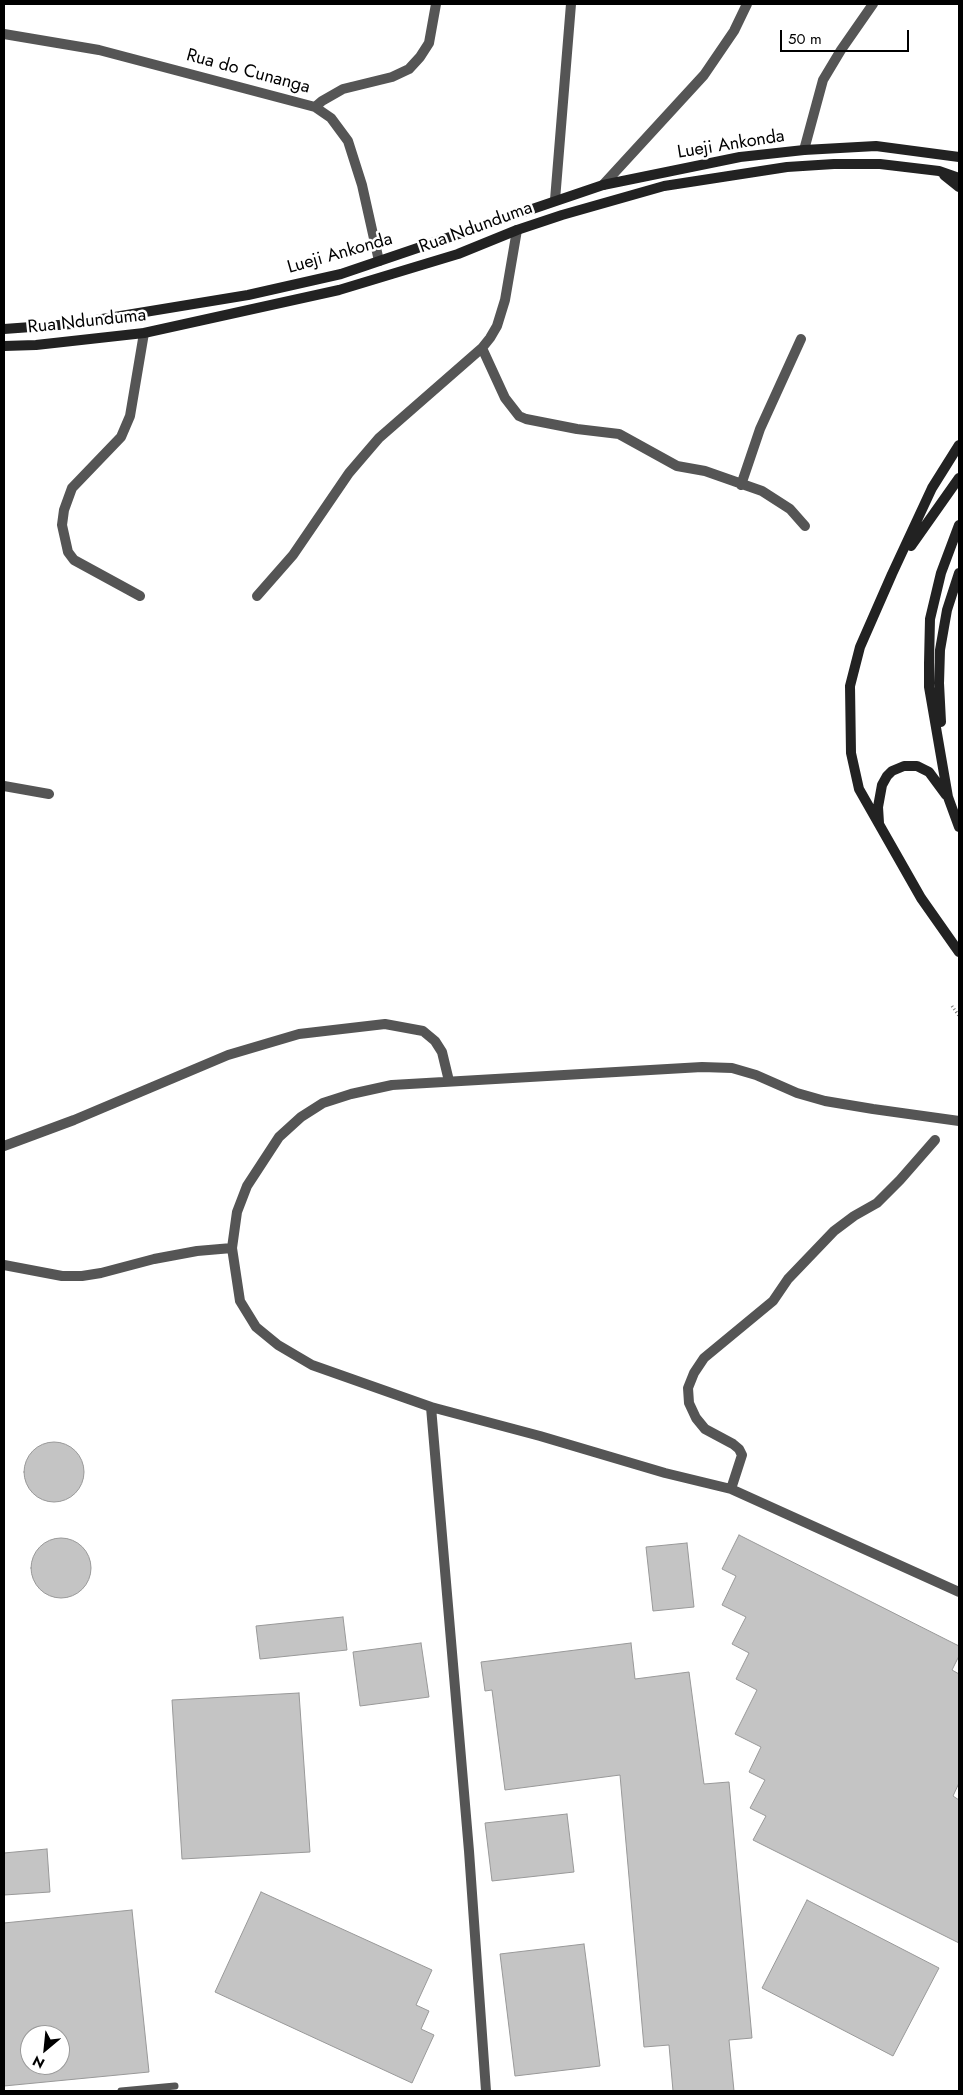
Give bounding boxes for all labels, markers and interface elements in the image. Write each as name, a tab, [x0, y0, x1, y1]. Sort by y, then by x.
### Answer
scale bar	[783, 20, 912, 52]
text: 50 m	[788, 28, 822, 50]
street label: Rua do Cunanga	[184, 45, 312, 99]
street label: Lueji Ankonda	[676, 126, 786, 164]
street label: Rua Ndunduma	[416, 197, 536, 259]
street label: Lueji Ankonda	[285, 229, 395, 279]
street label: Rua Ndunduma	[27, 305, 147, 339]
north arrow	[20, 2025, 70, 2075]
text: N	[29, 2051, 48, 2074]

